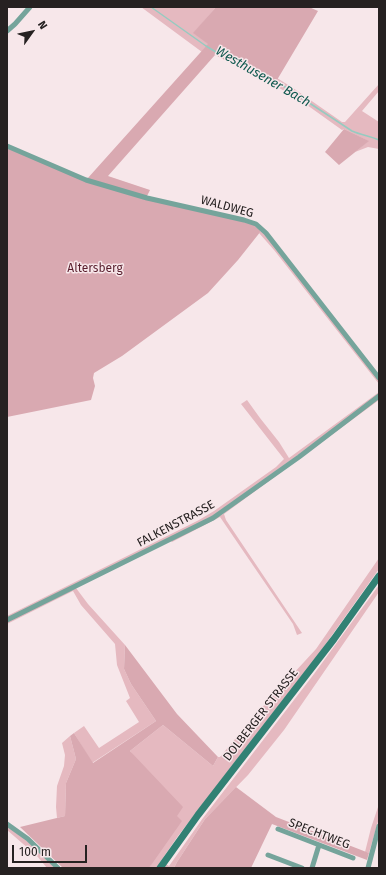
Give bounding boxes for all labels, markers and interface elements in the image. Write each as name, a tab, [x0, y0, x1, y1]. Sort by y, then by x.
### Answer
north arrow	[12, 12, 52, 52]
text: N	[35, 19, 50, 32]
water label: Westhusener Bach	[213, 43, 313, 111]
street label: WALDWEG	[199, 193, 255, 221]
park label: Altersberg	[67, 262, 123, 276]
street label: FALKENSTRASSE	[135, 498, 217, 550]
street label: DOLBERGER STRASSE	[220, 666, 302, 764]
street label: SPECHTWEG	[286, 816, 352, 852]
scale bar	[14, 837, 89, 863]
text: 100 m	[19, 845, 51, 859]

